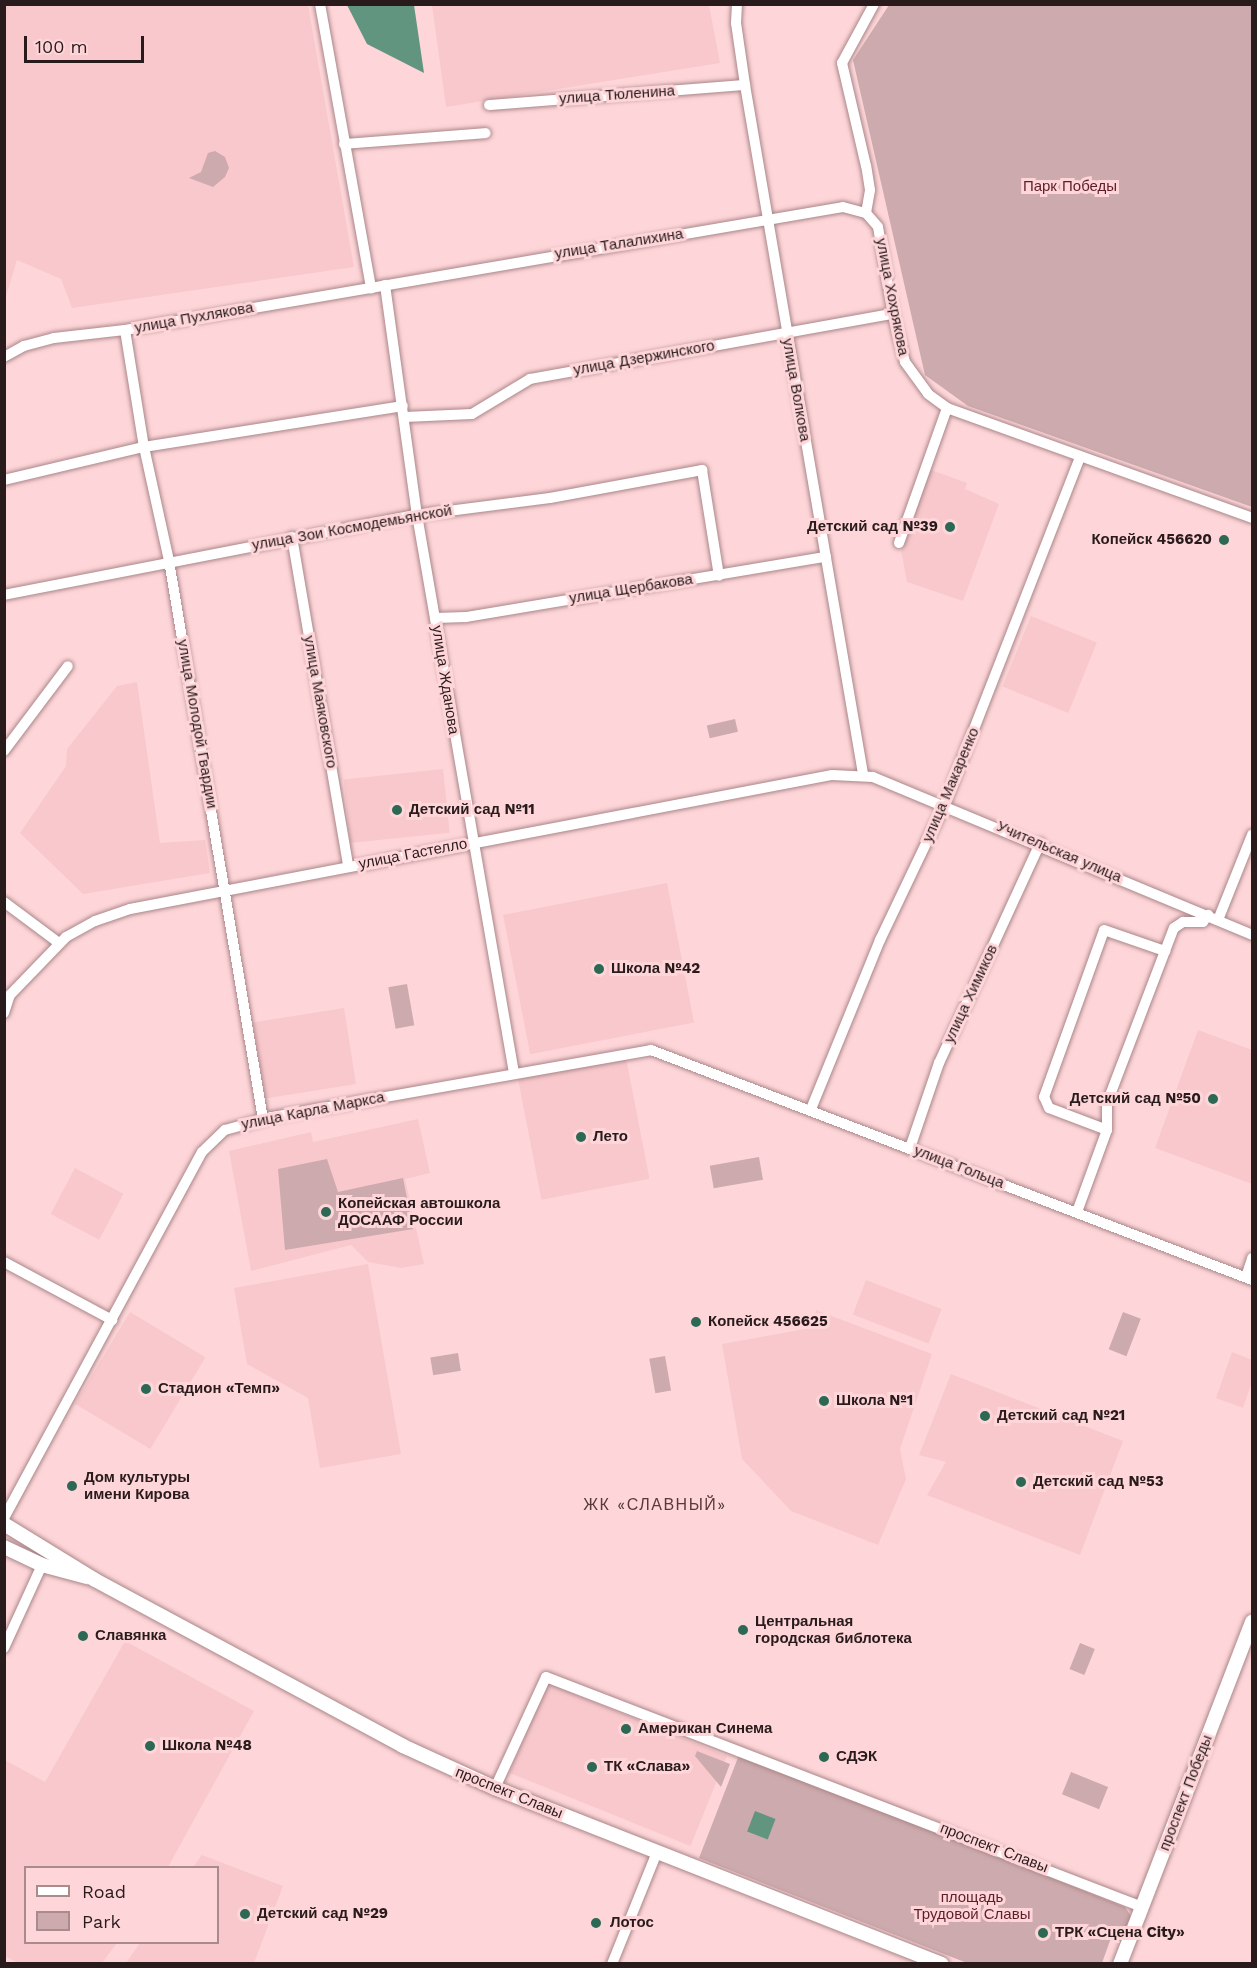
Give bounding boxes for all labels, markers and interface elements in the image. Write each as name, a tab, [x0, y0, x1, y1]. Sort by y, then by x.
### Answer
scale bar	[27, 24, 147, 62]
text: 100 m	[35, 36, 88, 57]
street label: улица Тюленина	[558, 82, 676, 108]
park label: Парк Победы	[1023, 178, 1117, 196]
street label: улица Талалихина	[553, 225, 685, 263]
street label: улица Хохрякова	[872, 237, 912, 357]
street label: улица Пухлякова	[133, 299, 255, 337]
street label: улица Дзержинского	[572, 337, 716, 379]
street label: улица Волкова	[778, 337, 814, 443]
street label: улица Зои Космодемьянской	[251, 502, 453, 554]
place label: Детский сад №39	[807, 518, 938, 536]
marker: Детский сад №39	[943, 520, 957, 534]
place label: Копейск 456620	[1091, 531, 1212, 549]
marker: Копейск 456620	[1217, 533, 1231, 547]
street label: улица Щербакова	[568, 570, 694, 608]
street label: улица Жданова	[428, 624, 462, 736]
street label: улица Маяковского	[299, 634, 341, 770]
street label: улица Молодой Гвардии	[173, 638, 221, 810]
street label: улица Макаренко	[919, 725, 983, 845]
place label: Детский сад №11	[409, 801, 535, 819]
marker: Детский сад №11	[390, 803, 404, 817]
street label: Учительская улица	[994, 818, 1124, 886]
street label: улица Гастелло	[357, 835, 469, 873]
street label: улица Химиков	[940, 942, 1002, 1046]
place label: Школа №42	[611, 960, 700, 978]
marker: Школа №42	[592, 962, 606, 976]
street label: улица Карла Маркса	[240, 1088, 386, 1134]
place label: Детский сад №50	[1070, 1090, 1201, 1108]
marker: Детский сад №50	[1206, 1092, 1220, 1106]
place label: Лето	[593, 1128, 628, 1146]
marker: Лето	[574, 1130, 588, 1144]
street label: улица Гольца	[911, 1142, 1007, 1192]
place label: Копейская автошкола ДОСААФ России	[338, 1194, 500, 1229]
marker: Копейская автошкола ДОСААФ России	[319, 1205, 333, 1219]
place label: Копейск 456625	[708, 1313, 828, 1331]
marker: Копейск 456625	[689, 1315, 703, 1329]
place label: Стадион «Темп»	[158, 1380, 280, 1398]
marker: Стадион «Темп»	[139, 1382, 153, 1396]
place label: Школа №1	[836, 1392, 913, 1410]
marker: Школа №1	[817, 1394, 831, 1408]
place label: Детский сад №21	[997, 1407, 1125, 1425]
marker: Детский сад №21	[978, 1409, 992, 1423]
place label: Дом культуры имени Кирова	[84, 1468, 190, 1503]
place label: Детский сад №53	[1033, 1473, 1164, 1491]
marker: Детский сад №53	[1014, 1475, 1028, 1489]
marker: Дом культуры имени Кирова	[65, 1479, 79, 1493]
district label: ЖК «СЛАВНЫЙ»	[583, 1495, 727, 1515]
place label: Центральная городская библотека	[755, 1612, 912, 1647]
marker: Центральная городская библотека	[736, 1623, 750, 1637]
place label: Славянка	[95, 1627, 166, 1645]
marker: Славянка	[76, 1629, 90, 1643]
place label: Американ Синема	[638, 1720, 772, 1738]
marker: Американ Синема	[619, 1722, 633, 1736]
street label: проспект Победы	[1156, 1733, 1216, 1853]
place label: Школа №48	[162, 1737, 252, 1755]
marker: Школа №48	[143, 1739, 157, 1753]
place label: СДЭК	[836, 1748, 877, 1766]
marker: СДЭК	[817, 1750, 831, 1764]
place label: ТК «Слава»	[604, 1758, 690, 1776]
marker: ТК «Слава»	[585, 1760, 599, 1774]
street label: проспект Славы	[453, 1763, 565, 1823]
street label: проспект Славы	[937, 1819, 1051, 1877]
legend	[24, 1866, 219, 1944]
text: Road	[82, 1881, 126, 1902]
park label: площадь Трудовой Славы	[914, 1888, 1030, 1923]
place label: Детский сад №29	[257, 1905, 388, 1923]
marker: Детский сад №29	[238, 1907, 252, 1921]
text: Park	[82, 1911, 121, 1932]
marker: Лотос	[587, 1914, 605, 1932]
place label: Лотос	[610, 1914, 654, 1932]
place label: ТРК «Сцена City»	[1055, 1924, 1185, 1942]
marker: ТРК «Сцена City»	[1036, 1926, 1050, 1940]

